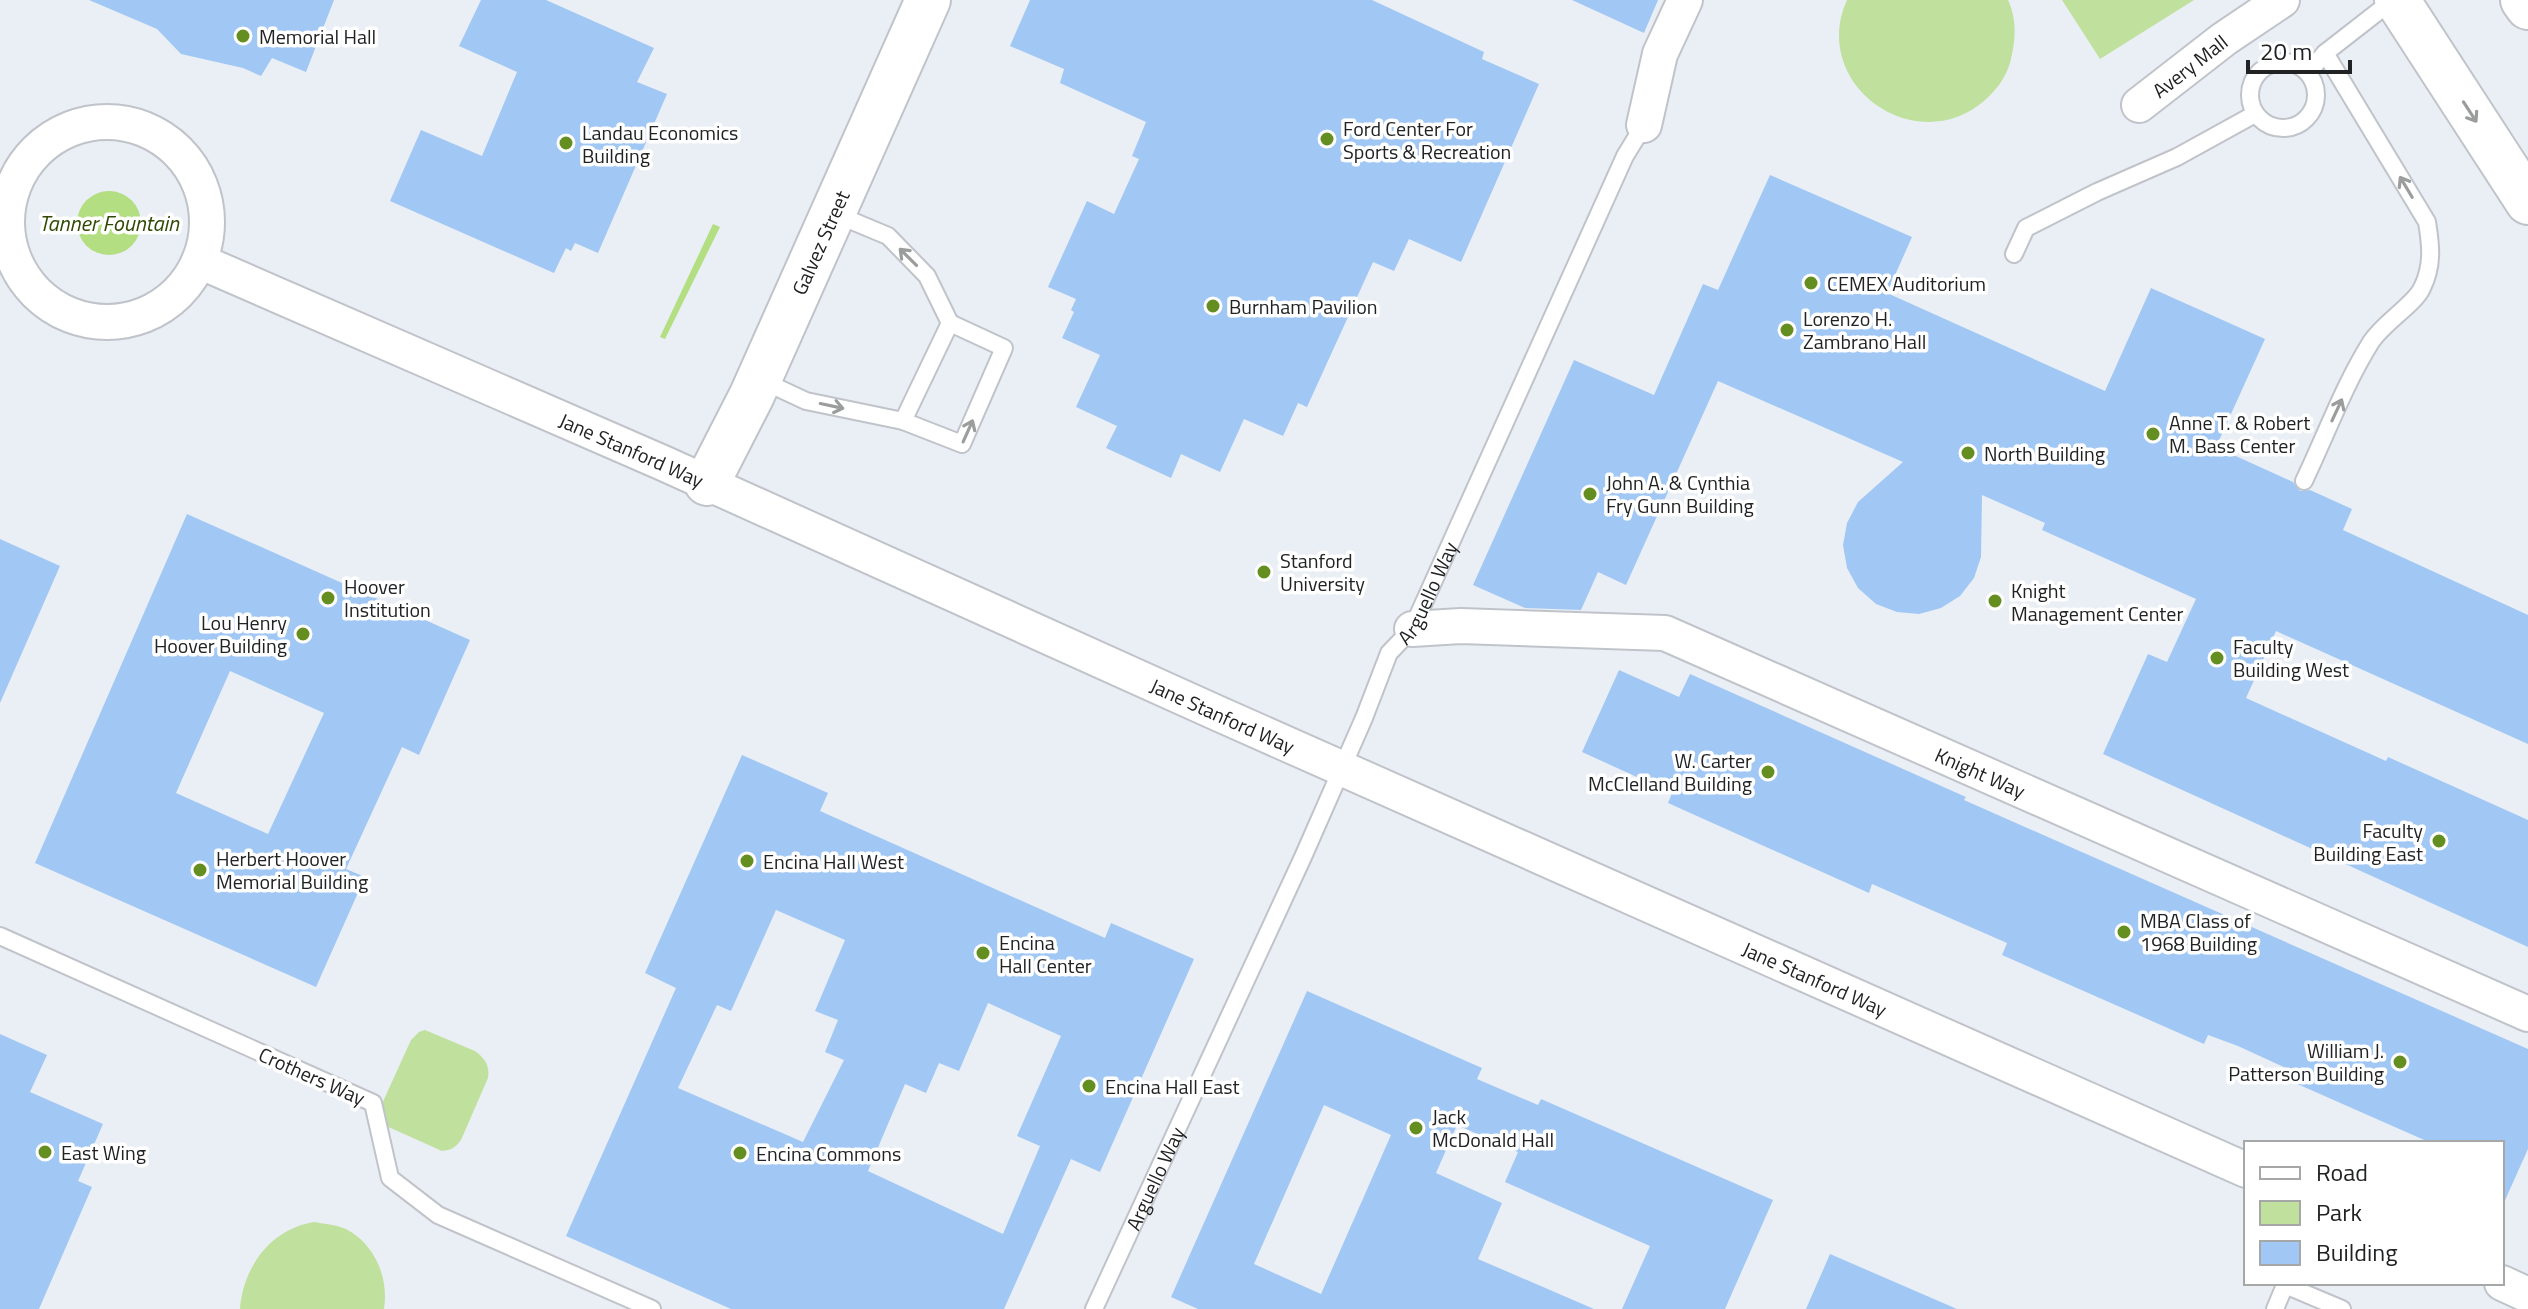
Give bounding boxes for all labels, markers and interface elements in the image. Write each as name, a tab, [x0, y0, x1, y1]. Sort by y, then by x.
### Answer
place label: Memorial Hall	[259, 21, 376, 52]
scale bar	[2248, 24, 2350, 74]
street label: Avery Mall	[2145, 26, 2234, 105]
marker: Memorial Hall	[234, 27, 252, 45]
text: 20 m	[2260, 33, 2312, 69]
one-way arrow	[2461, 101, 2478, 123]
place label: Ford Center For Sports & Recreation	[1343, 113, 1511, 167]
place label: Landau Economics Building	[582, 117, 738, 171]
marker: Ford Center For Sports & Recreation	[1318, 130, 1336, 148]
marker: Landau Economics Building	[557, 134, 575, 152]
one-way arrow	[2398, 176, 2414, 199]
street label: Galvez Street	[783, 185, 857, 300]
water label: Tanner Fountain	[39, 206, 180, 240]
one-way arrow	[899, 248, 918, 267]
place label: CEMEX Auditorium	[1827, 268, 1986, 299]
marker: CEMEX Auditorium	[1802, 274, 1820, 292]
place label: Burnham Pavilion	[1229, 291, 1377, 322]
marker: Burnham Pavilion	[1204, 297, 1222, 315]
place label: Lorenzo H. Zambrano Hall	[1803, 303, 1926, 357]
marker: Lorenzo H. Zambrano Hall	[1778, 321, 1796, 339]
one-way arrow	[2330, 398, 2345, 422]
one-way arrow	[819, 399, 844, 414]
street label: Jane Stanford Way	[554, 404, 709, 495]
place label: Anne T. & Robert M. Bass Center	[2169, 407, 2310, 461]
one-way arrow	[961, 419, 976, 444]
marker: Anne T. & Robert M. Bass Center	[2144, 425, 2162, 443]
place label: North Building	[1984, 438, 2105, 469]
marker: North Building	[1959, 444, 1977, 462]
place label: John A. & Cynthia Fry Gunn Building	[1606, 467, 1754, 521]
marker: John A. & Cynthia Fry Gunn Building	[1581, 485, 1599, 503]
street label: Arguello Way	[1390, 536, 1465, 651]
place label: Stanford University	[1280, 545, 1365, 599]
marker: Stanford University	[1255, 563, 1273, 581]
place label: Hoover Institution	[344, 571, 431, 625]
place label: Knight Management Center	[2011, 575, 2183, 629]
marker: Hoover Institution	[319, 589, 337, 607]
marker: Knight Management Center	[1986, 592, 2004, 610]
place label: Lou Henry Hoover Building	[154, 607, 287, 661]
marker: Lou Henry Hoover Building	[294, 625, 312, 643]
place label: Faculty Building West	[2233, 631, 2349, 685]
marker: Faculty Building West	[2208, 649, 2226, 667]
street label: Jane Stanford Way	[1145, 669, 1300, 761]
street label: Knight Way	[1930, 739, 2031, 806]
place label: W. Carter McClelland Building	[1588, 745, 1752, 799]
marker: W. Carter McClelland Building	[1759, 763, 1777, 781]
place label: Faculty Building East	[2313, 815, 2423, 869]
marker: Faculty Building East	[2430, 832, 2448, 850]
place label: Herbert Hoover Memorial Building	[216, 843, 368, 897]
place label: Encina Hall West	[763, 846, 904, 877]
marker: Encina Hall West	[738, 852, 756, 870]
marker: Herbert Hoover Memorial Building	[191, 861, 209, 879]
place label: MBA Class of 1968 Building	[2140, 905, 2257, 959]
marker: MBA Class of 1968 Building	[2115, 923, 2133, 941]
place label: Encina Hall Center	[999, 927, 1092, 981]
street label: Jane Stanford Way	[1738, 933, 1892, 1024]
marker: Encina Hall Center	[974, 944, 992, 962]
place label: William J. Patterson Building	[2228, 1035, 2384, 1089]
street label: Crothers Way	[254, 1039, 370, 1113]
marker: William J. Patterson Building	[2391, 1053, 2409, 1071]
place label: Encina Hall East	[1105, 1071, 1240, 1102]
marker: Encina Hall East	[1080, 1077, 1098, 1095]
place label: Jack McDonald Hall	[1432, 1101, 1554, 1155]
marker: Jack McDonald Hall	[1407, 1119, 1425, 1137]
street label: Arguello Way	[1117, 1121, 1192, 1235]
place label: East Wing	[61, 1137, 146, 1168]
place label: Encina Commons	[756, 1138, 901, 1169]
legend	[2244, 1141, 2504, 1285]
marker: East Wing	[36, 1143, 54, 1161]
marker: Encina Commons	[731, 1144, 749, 1162]
text: Road	[2316, 1154, 2368, 1190]
text: Park	[2316, 1194, 2362, 1230]
text: Building	[2316, 1234, 2398, 1270]

